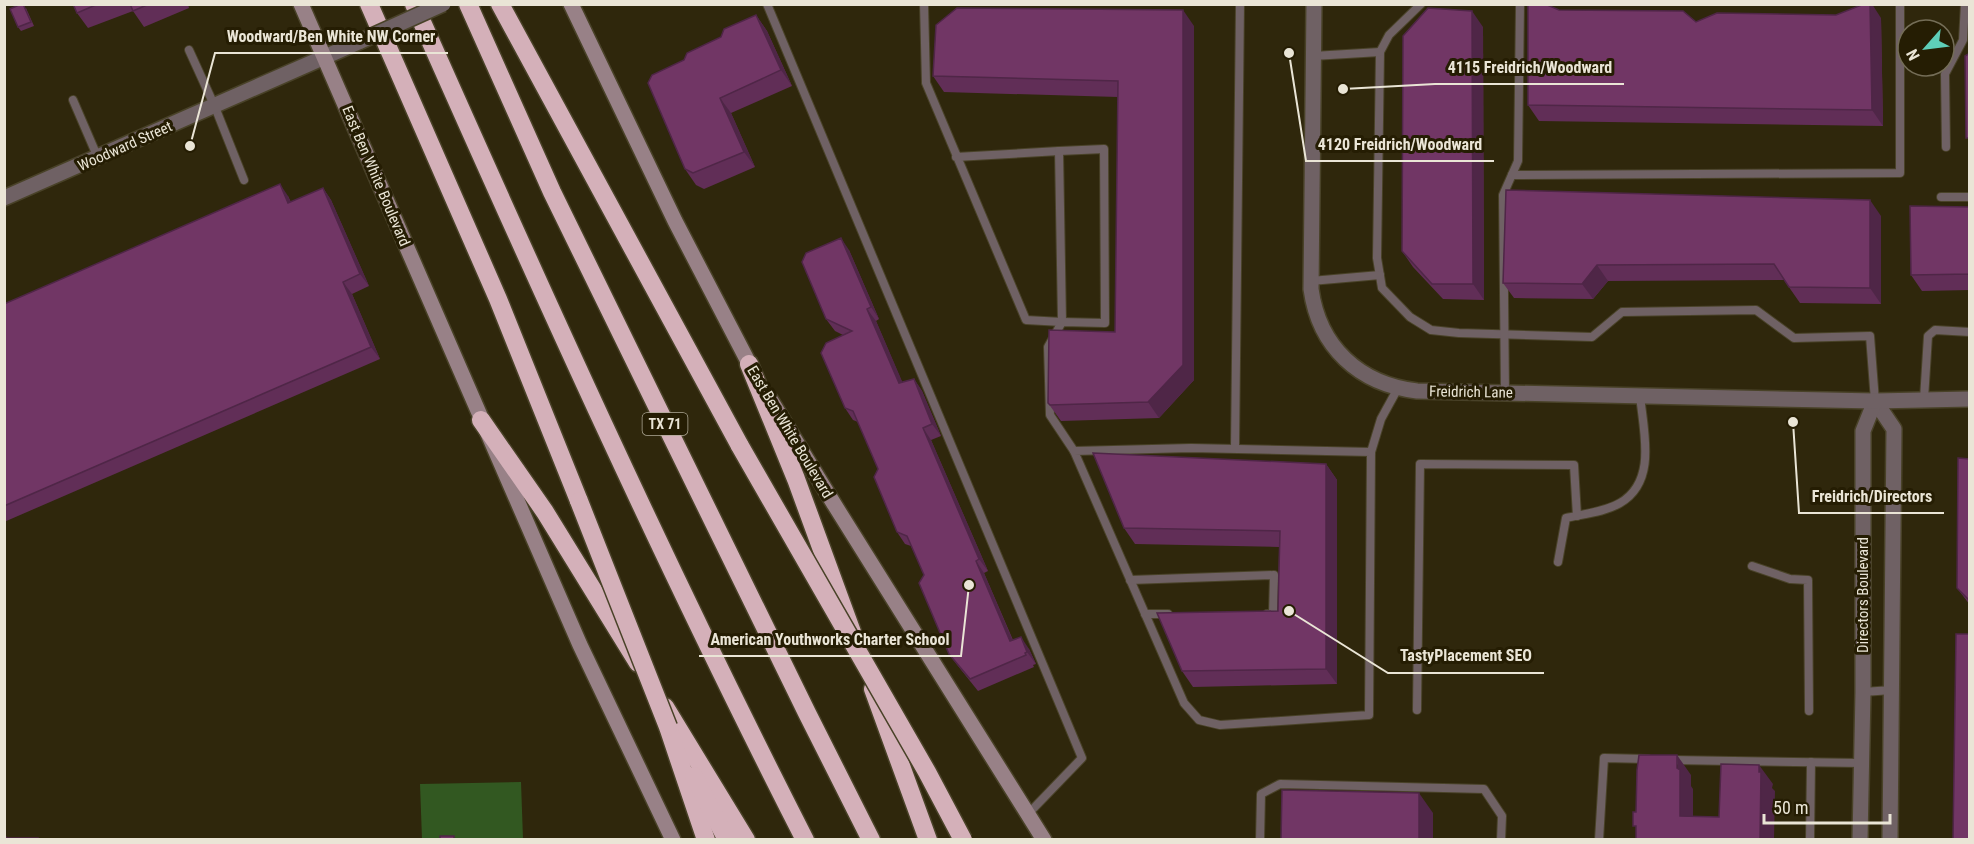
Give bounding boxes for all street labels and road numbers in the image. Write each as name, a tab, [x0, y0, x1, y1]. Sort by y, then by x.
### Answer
street label: East Ben White Boulevard	[338, 103, 414, 249]
street label: Woodward Street	[75, 117, 175, 175]
street label: East Ben White Boulevard	[743, 363, 837, 501]
street label: Freidrich Lane	[1429, 382, 1513, 402]
road number: TX 71	[642, 413, 688, 435]
street label: Directors Boulevard	[1854, 537, 1872, 653]

